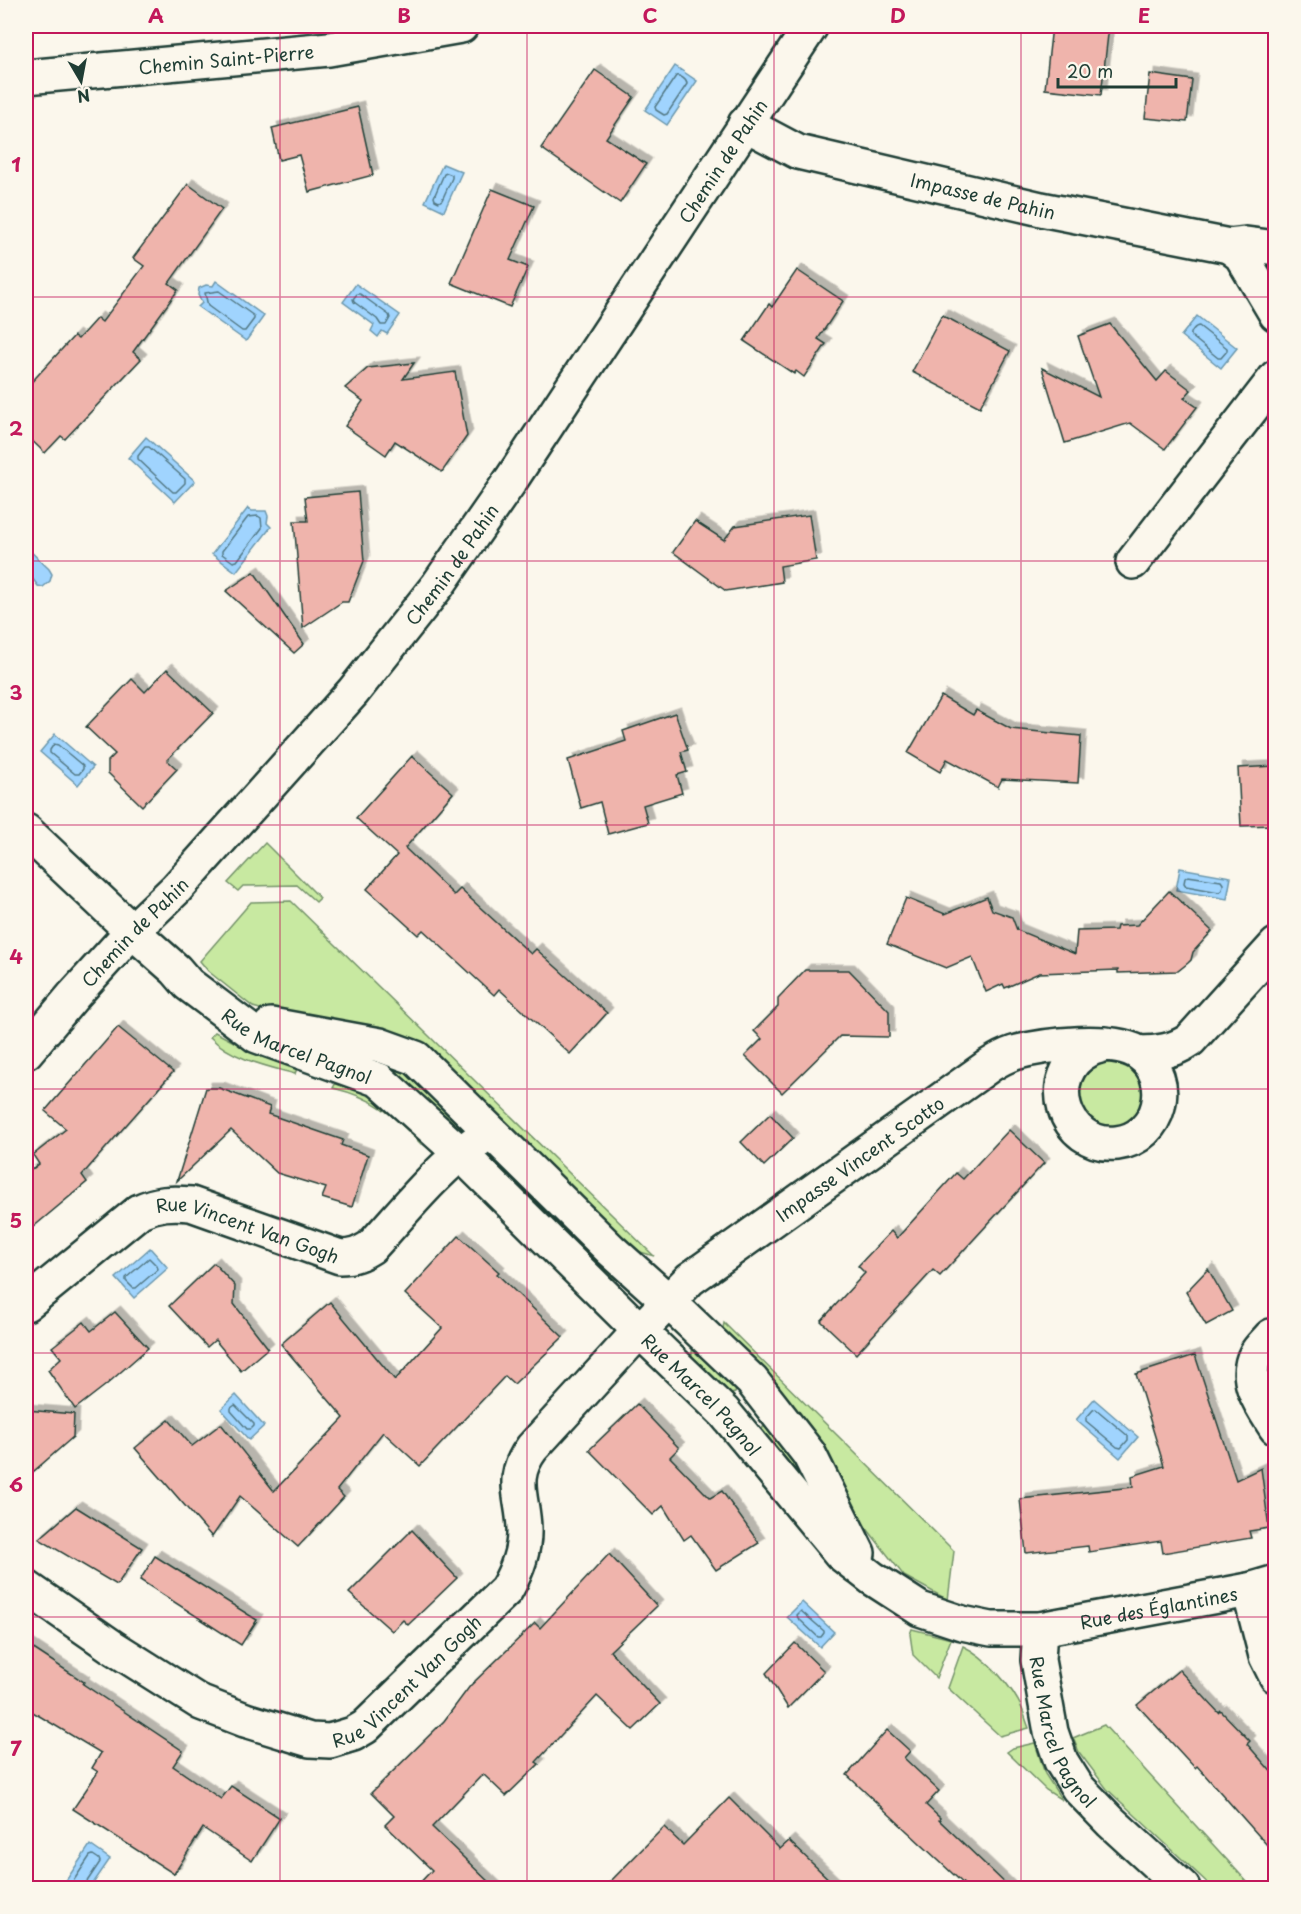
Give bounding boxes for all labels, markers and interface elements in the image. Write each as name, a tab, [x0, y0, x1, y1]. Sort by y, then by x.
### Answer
text: A	[148, 0, 164, 30]
text: B	[397, 0, 411, 30]
text: C	[642, 0, 658, 30]
text: D	[890, 0, 906, 30]
text: E	[1138, 0, 1150, 30]
street label: Chemin Saint-Pierre	[137, 37, 315, 80]
north arrow	[51, 51, 111, 111]
scale bar	[1058, 51, 1176, 89]
text: 20 m	[1067, 57, 1113, 84]
text: N	[75, 84, 92, 110]
street label: Chemin de Pahin	[671, 93, 773, 228]
text: 1	[11, 149, 21, 179]
street label: Impasse de Pahin	[908, 165, 1058, 225]
text: 2	[9, 413, 23, 443]
street label: Chemin de Pahin	[398, 498, 504, 630]
text: 3	[9, 677, 23, 707]
street label: Chemin de Pahin	[74, 871, 194, 993]
text: 4	[9, 941, 23, 971]
street label: Rue Marcel Pagnol	[217, 1001, 376, 1090]
street label: Impasse Vincent Scotto	[770, 1089, 949, 1227]
street label: Rue Vincent Van Gogh	[154, 1190, 343, 1269]
text: 5	[10, 1205, 22, 1235]
street label: Rue Marcel Pagnol	[636, 1327, 768, 1461]
text: 6	[9, 1469, 23, 1499]
street label: Rue des Églantines	[1077, 1579, 1240, 1635]
street label: Rue Vincent Van Gogh	[329, 1608, 487, 1753]
street label: Rue Marcel Pagnol	[1024, 1654, 1103, 1813]
text: 7	[10, 1733, 22, 1763]

